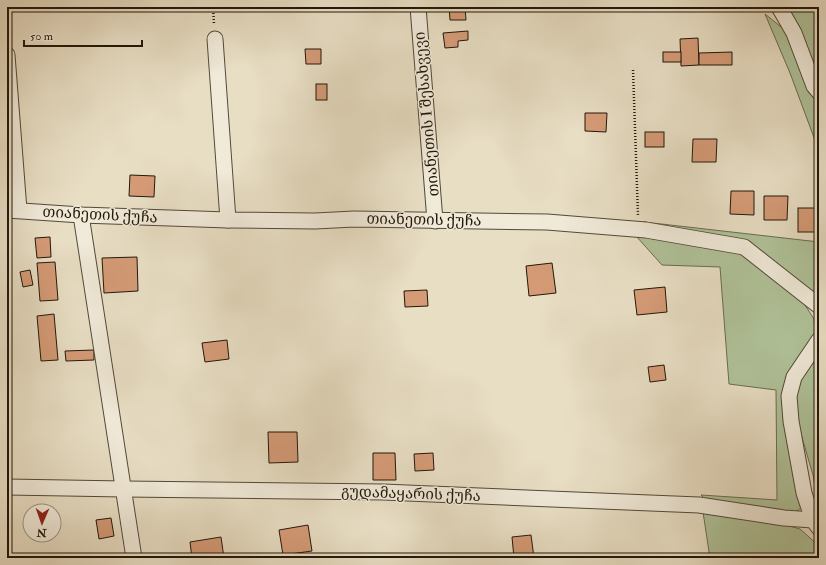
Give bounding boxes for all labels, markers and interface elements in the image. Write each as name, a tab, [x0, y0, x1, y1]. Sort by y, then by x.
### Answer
scale bar	[24, 22, 142, 48]
text: 50 m	[30, 29, 54, 44]
street label: თიანეთის I შესახვევი	[410, 31, 444, 197]
street label: თიანეთის ქუჩა	[42, 203, 158, 227]
street label: თიანეთის ქუჩა	[366, 209, 482, 231]
street label: გუდამაყარის ქუჩა	[341, 482, 481, 506]
north arrow	[22, 503, 62, 543]
text: N	[35, 526, 48, 539]

